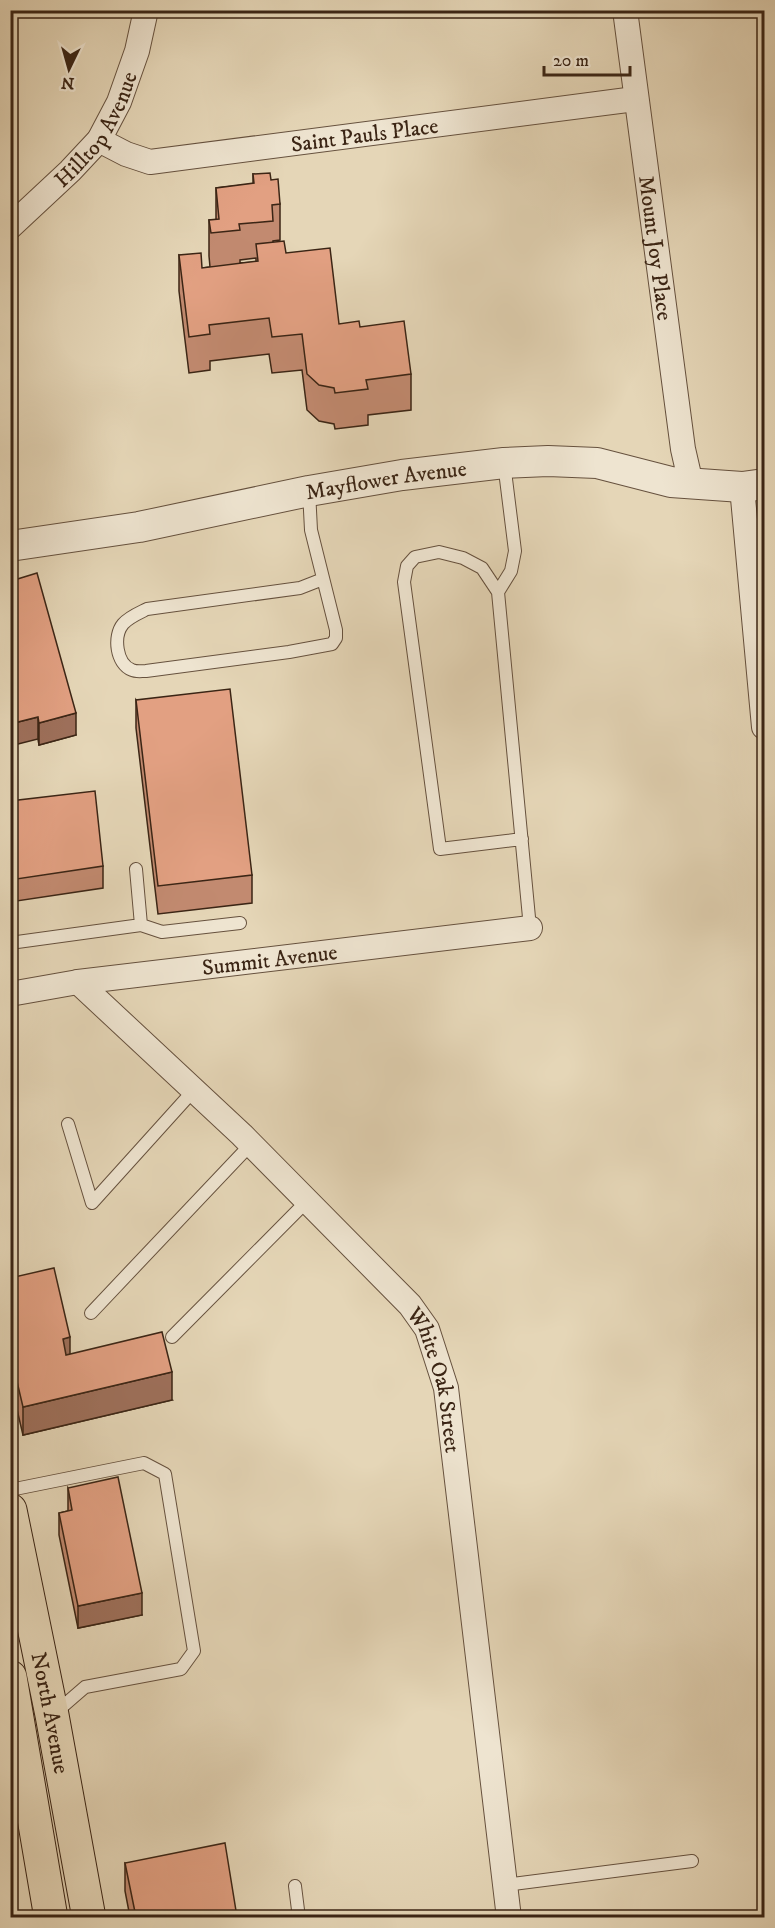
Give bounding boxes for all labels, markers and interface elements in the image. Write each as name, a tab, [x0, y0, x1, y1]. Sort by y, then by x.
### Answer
north arrow	[39, 39, 99, 99]
scale bar	[544, 39, 630, 77]
text: 20 m	[553, 50, 589, 72]
street label: Hilltop Avenue	[49, 68, 144, 194]
text: N	[60, 72, 75, 93]
street label: Saint Pauls Place	[289, 113, 440, 159]
street label: Mount Joy Place	[632, 174, 678, 322]
street label: Mayflower Avenue	[304, 456, 468, 506]
street label: Summit Avenue	[201, 939, 339, 982]
street label: White Oak Street	[400, 1301, 466, 1454]
street label: North Avenue	[24, 1650, 74, 1776]

